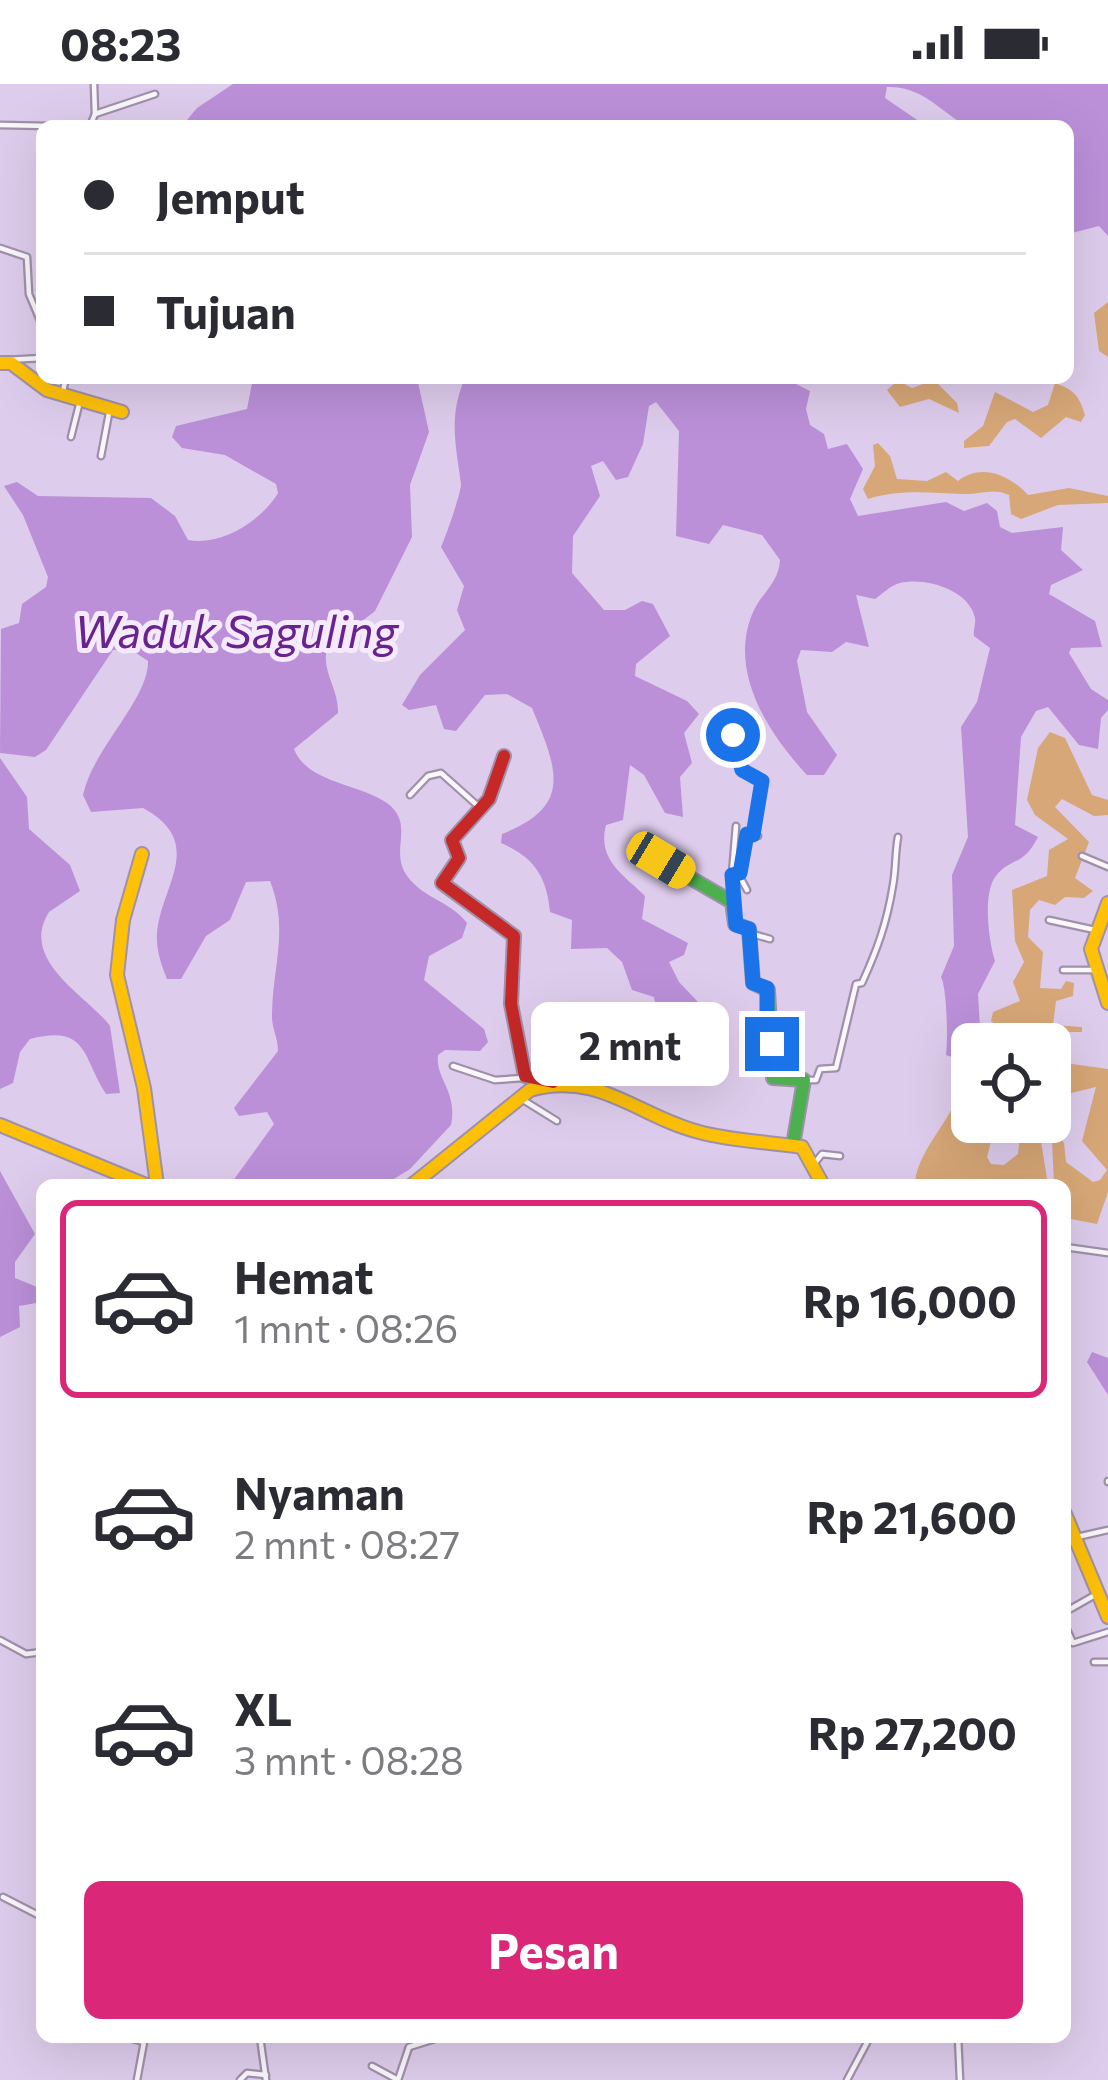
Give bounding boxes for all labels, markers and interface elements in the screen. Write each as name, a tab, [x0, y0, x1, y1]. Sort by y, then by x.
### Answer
text: 08:23	[60, 15, 181, 70]
text: Jemput	[156, 168, 305, 223]
text: Tujuan	[156, 283, 296, 338]
water label: Waduk Saguling	[74, 602, 400, 657]
route start	[706, 708, 760, 762]
car	[621, 826, 701, 894]
callout: 2 mnt	[532, 1002, 730, 1086]
route end	[745, 1017, 799, 1071]
text: 2 mnt	[579, 1020, 681, 1068]
map controls	[951, 1023, 1071, 1143]
button: locate	[951, 1023, 1071, 1143]
icon: car	[90, 1245, 198, 1353]
text: Hemat	[234, 1248, 373, 1303]
text: Rp 16,000	[803, 1272, 1017, 1327]
text: 1 mnt · 08:26	[234, 1303, 458, 1351]
icon: car	[90, 1461, 198, 1569]
text: Nyaman	[234, 1464, 405, 1519]
text: Rp 21,600	[806, 1488, 1017, 1543]
text: 2 mnt · 08:27	[234, 1519, 460, 1567]
icon: car	[90, 1677, 198, 1785]
text: XL	[234, 1680, 292, 1735]
text: Rp 27,200	[808, 1704, 1017, 1759]
text: 3 mnt · 08:28	[234, 1735, 464, 1783]
button: Pesan	[84, 1881, 1023, 2019]

